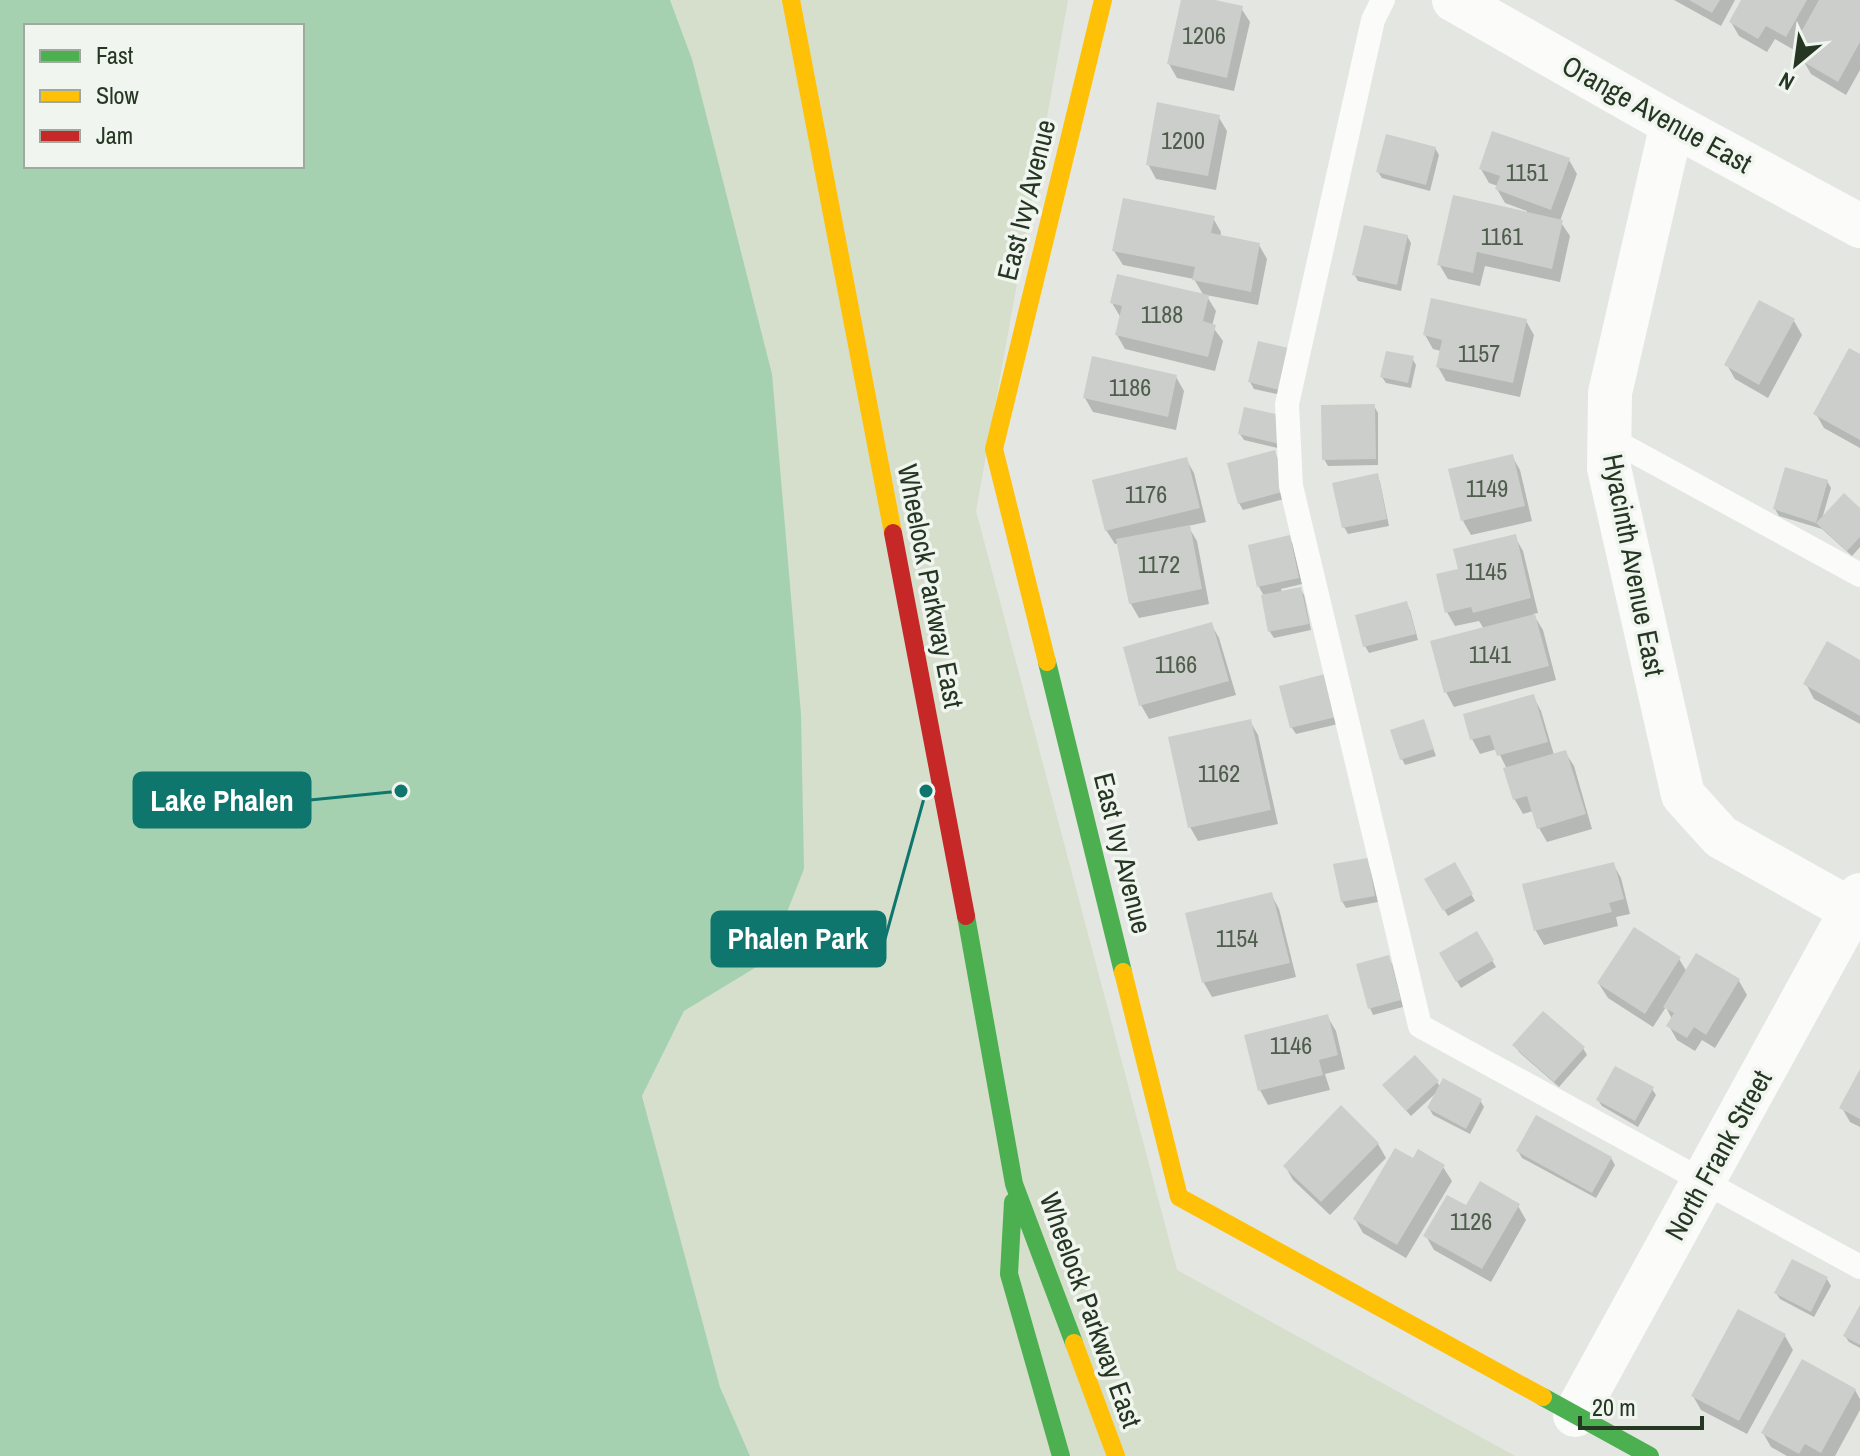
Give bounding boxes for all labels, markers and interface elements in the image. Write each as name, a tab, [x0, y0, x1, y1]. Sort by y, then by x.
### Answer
house number: 1206	[1182, 19, 1226, 51]
legend	[24, 24, 304, 168]
north arrow	[1756, 24, 1836, 104]
text: Fast	[96, 39, 134, 71]
street label: Orange Avenue East	[1555, 46, 1759, 182]
text: N	[1773, 65, 1799, 98]
text: Slow	[96, 79, 139, 111]
street label: East Ivy Avenue	[988, 116, 1064, 284]
text: Jam	[96, 119, 133, 151]
house number: 1200	[1161, 124, 1205, 156]
house number: 1151	[1506, 156, 1548, 188]
house number: 1161	[1481, 220, 1523, 252]
house number: 1188	[1141, 298, 1183, 330]
house number: 1157	[1458, 337, 1500, 369]
house number: 1186	[1109, 371, 1151, 403]
street label: Hyacinth Avenue East	[1594, 451, 1674, 679]
street label: Wheelock Parkway East	[889, 461, 973, 711]
house number: 1149	[1466, 472, 1508, 504]
house number: 1176	[1125, 478, 1167, 510]
house number: 1172	[1138, 548, 1180, 580]
house number: 1145	[1465, 555, 1507, 587]
house number: 1141	[1469, 638, 1511, 670]
house number: 1166	[1155, 648, 1197, 680]
house number: 1162	[1198, 757, 1240, 789]
street label: East Ivy Avenue	[1085, 769, 1161, 937]
callout: Lake Phalen	[134, 773, 310, 827]
text: Lake Phalen	[150, 780, 294, 820]
callout: Phalen Park	[712, 912, 885, 966]
text: Phalen Park	[728, 918, 869, 958]
house number: 1154	[1216, 922, 1258, 954]
house number: 1146	[1270, 1029, 1312, 1061]
street label: North Frank Street	[1656, 1063, 1780, 1247]
street label: Wheelock Parkway East	[1031, 1187, 1151, 1433]
house number: 1126	[1450, 1205, 1492, 1237]
scale bar	[1580, 1380, 1702, 1430]
text: 20 m	[1592, 1391, 1636, 1423]

